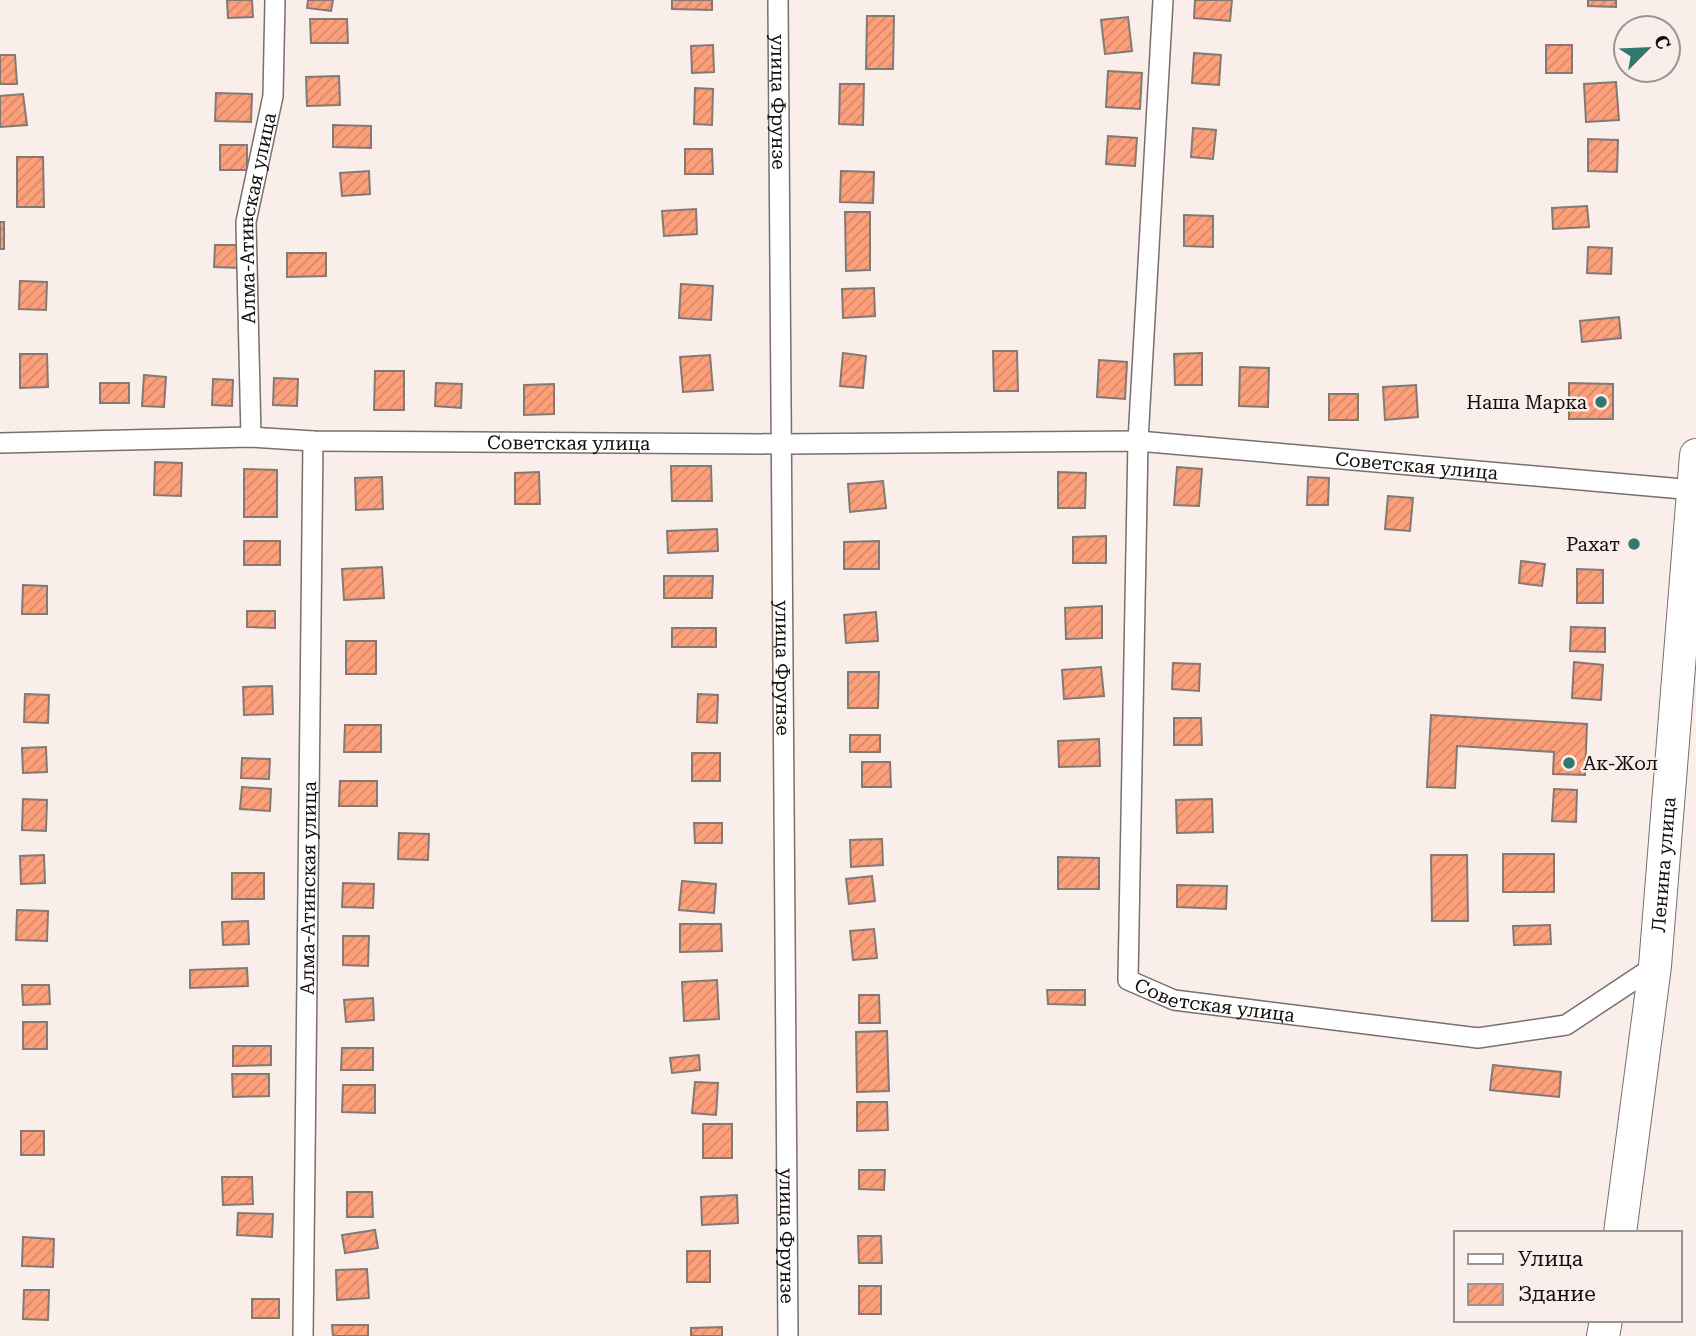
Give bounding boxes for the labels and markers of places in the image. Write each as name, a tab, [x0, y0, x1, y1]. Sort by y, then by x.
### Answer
place label: Наша Марка	[1466, 391, 1588, 414]
marker: Наша Марка	[1593, 394, 1609, 410]
place label: Рахат	[1566, 533, 1620, 556]
marker: Рахат	[1626, 536, 1642, 552]
place label: Ак-Жол	[1583, 752, 1658, 775]
marker: Ак-Жол	[1561, 755, 1577, 771]

